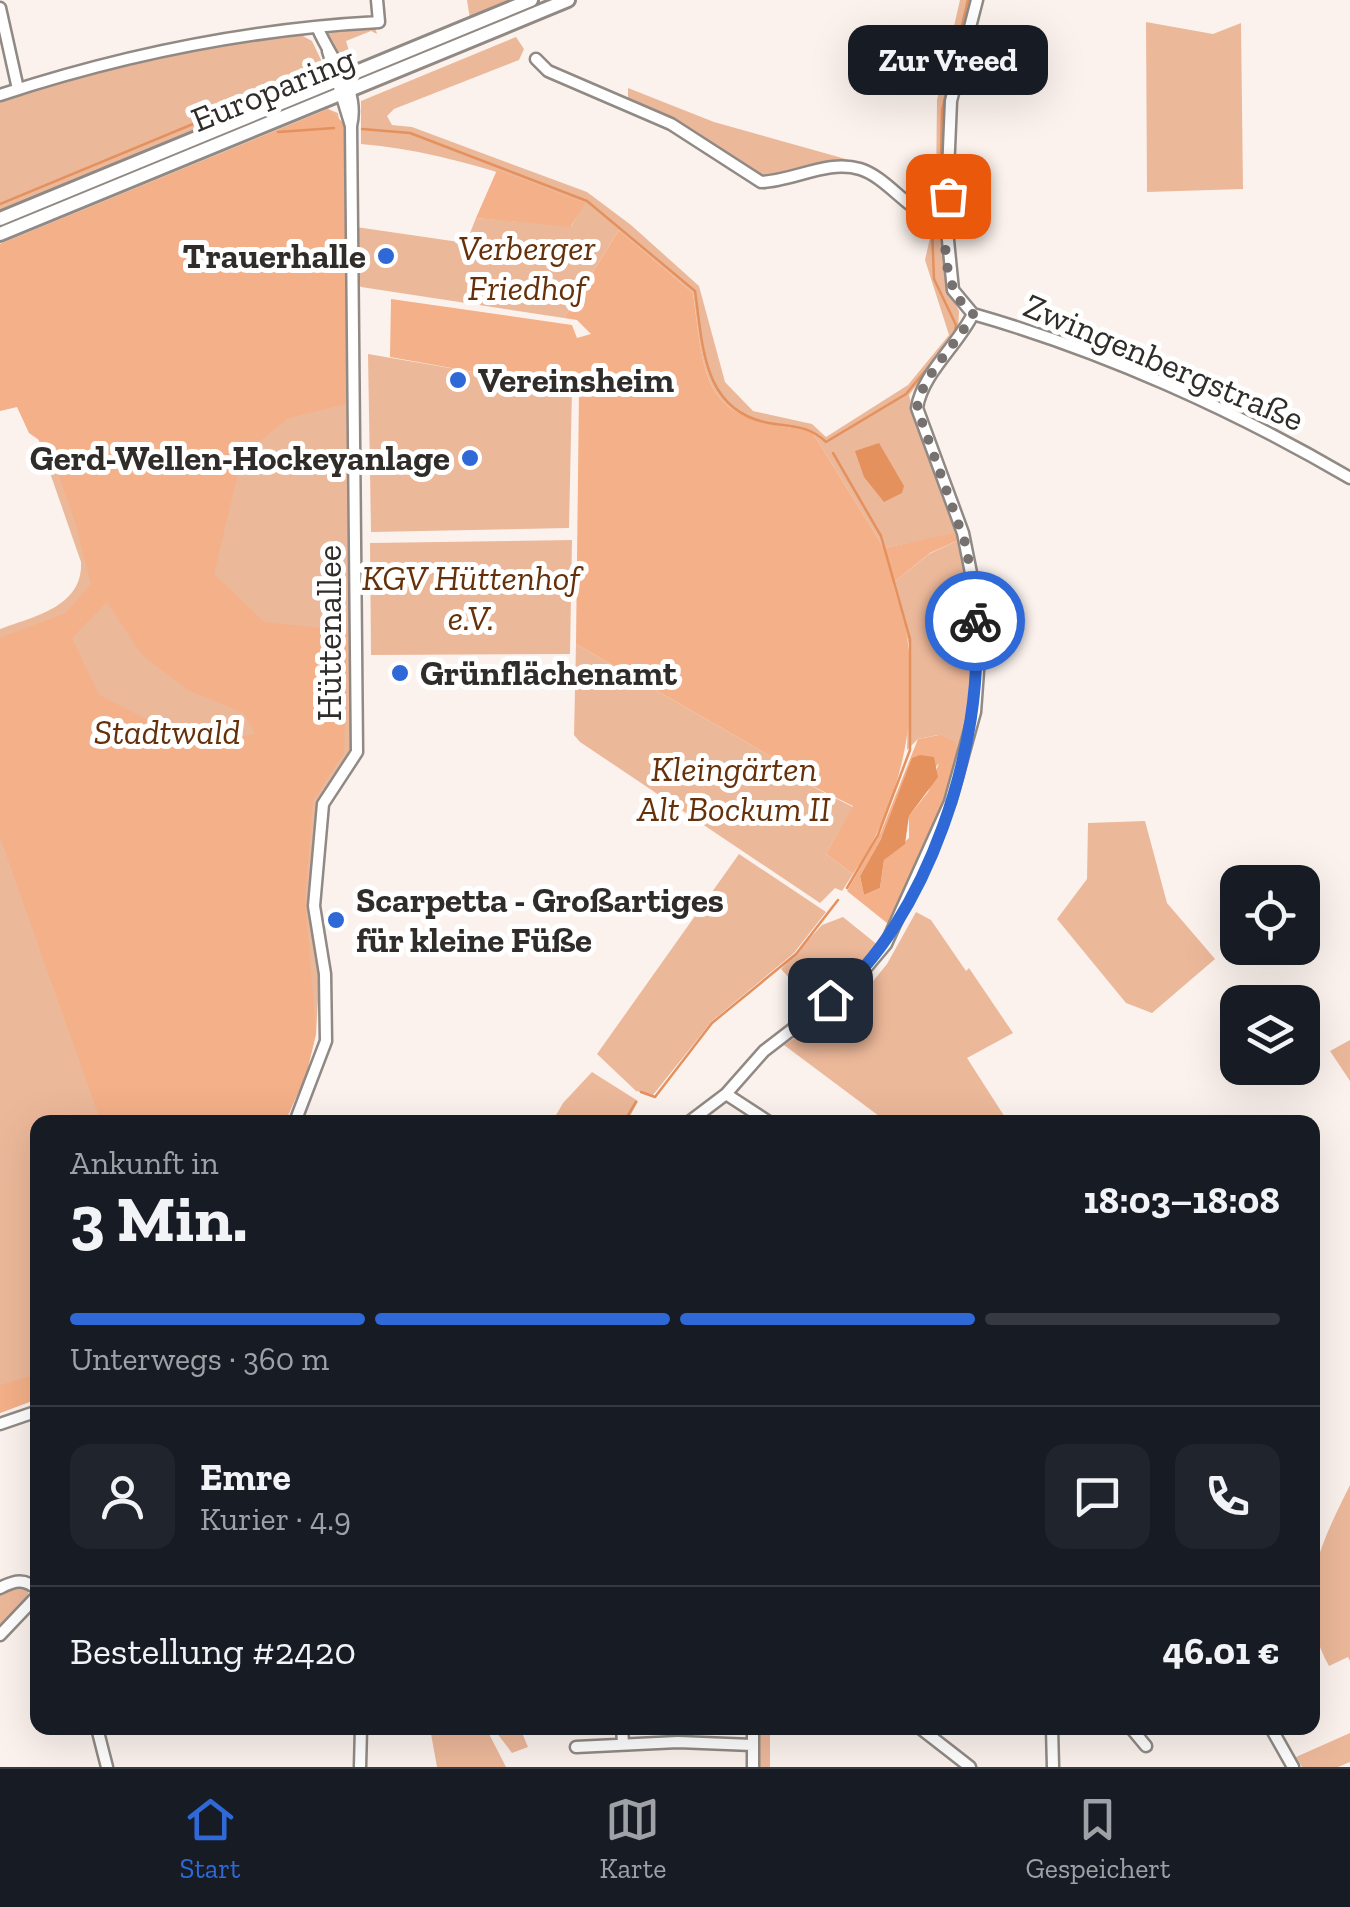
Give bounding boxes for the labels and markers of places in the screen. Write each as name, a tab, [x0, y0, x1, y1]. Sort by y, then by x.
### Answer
callout: Zur Vreed	[848, 26, 1048, 96]
pin	[906, 154, 991, 239]
place label: Trauerhalle	[183, 235, 366, 277]
marker: Trauerhalle	[375, 245, 397, 267]
place label: Vereinsheim	[478, 359, 675, 401]
marker: Vereinsheim	[447, 369, 469, 391]
place label: Gerd-Wellen-Hockeyanlage	[30, 437, 450, 479]
marker: Gerd-Wellen-Hockeyanlage	[459, 447, 481, 469]
place label: Grünflächenamt	[420, 652, 678, 694]
marker: Grünflächenamt	[389, 662, 411, 684]
place label: Scarpetta - Großartiges für kleine Füße	[356, 879, 724, 961]
marker: Scarpetta - Großartiges für kleine Füße	[325, 909, 347, 931]
pin	[788, 958, 873, 1043]

